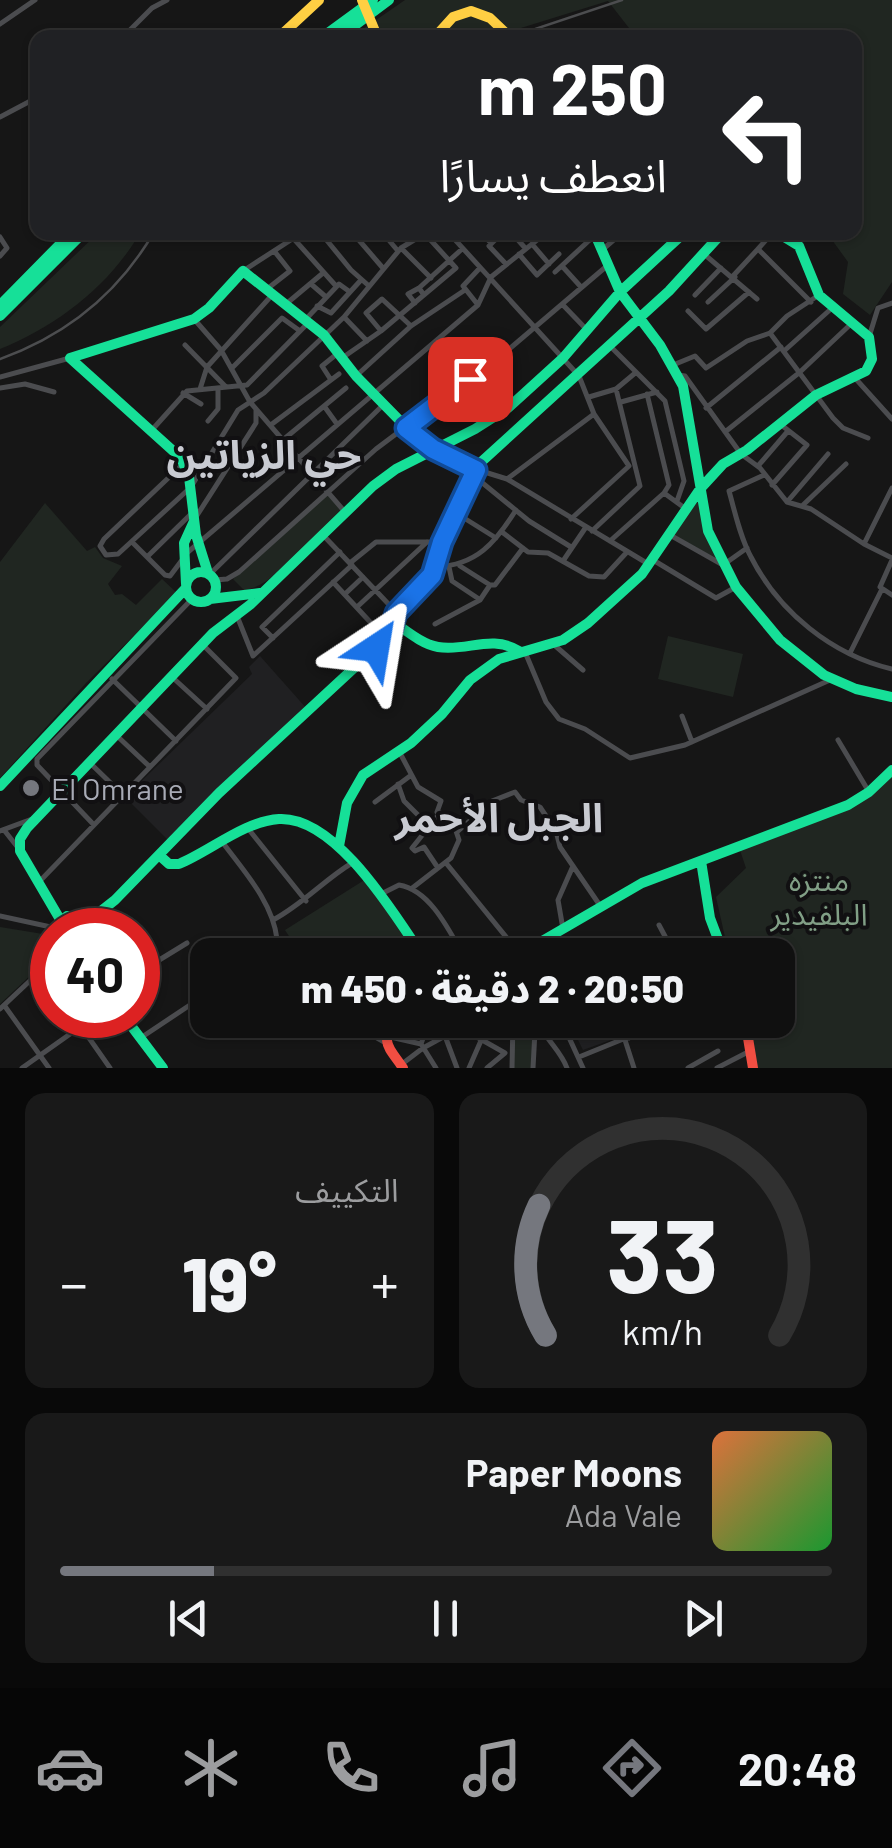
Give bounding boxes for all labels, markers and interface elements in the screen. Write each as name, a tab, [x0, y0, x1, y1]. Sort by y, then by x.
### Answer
text: 250 m	[478, 45, 667, 129]
icon: left	[702, 70, 832, 200]
text: انعطف يسارًا	[439, 147, 667, 201]
pin	[428, 337, 513, 422]
icon: arrive	[443, 352, 498, 407]
district label: حي الزياتين	[167, 429, 361, 487]
position arrow	[324, 596, 428, 700]
place label: El Omrane	[51, 770, 184, 806]
marker: El Omrane	[20, 777, 42, 799]
district label: الجبل الأحمر	[393, 792, 603, 842]
park label: منتزه البلفيدير	[769, 861, 868, 932]
speed limit sign: 40	[30, 908, 160, 1038]
text: 20:50 · 2 دقيقة · 450 m	[301, 965, 684, 1011]
text: التكييف	[295, 1170, 399, 1208]
text: 33	[607, 1189, 719, 1314]
text: 19°	[182, 1237, 277, 1327]
text: −	[60, 1249, 88, 1315]
text: +	[371, 1249, 398, 1315]
text: km/h	[622, 1309, 703, 1352]
text: Paper Moons	[466, 1449, 682, 1495]
text: Ada Vale	[565, 1495, 682, 1533]
icon: previous	[161, 1591, 216, 1646]
icon: pause	[418, 1591, 473, 1646]
icon: next	[676, 1591, 731, 1646]
icon: car	[35, 1733, 105, 1803]
icon: climate	[176, 1733, 246, 1803]
icon: phone	[316, 1733, 386, 1803]
icon: music	[457, 1733, 527, 1803]
icon: directions	[597, 1733, 667, 1803]
text: 20:48	[738, 1741, 857, 1795]

